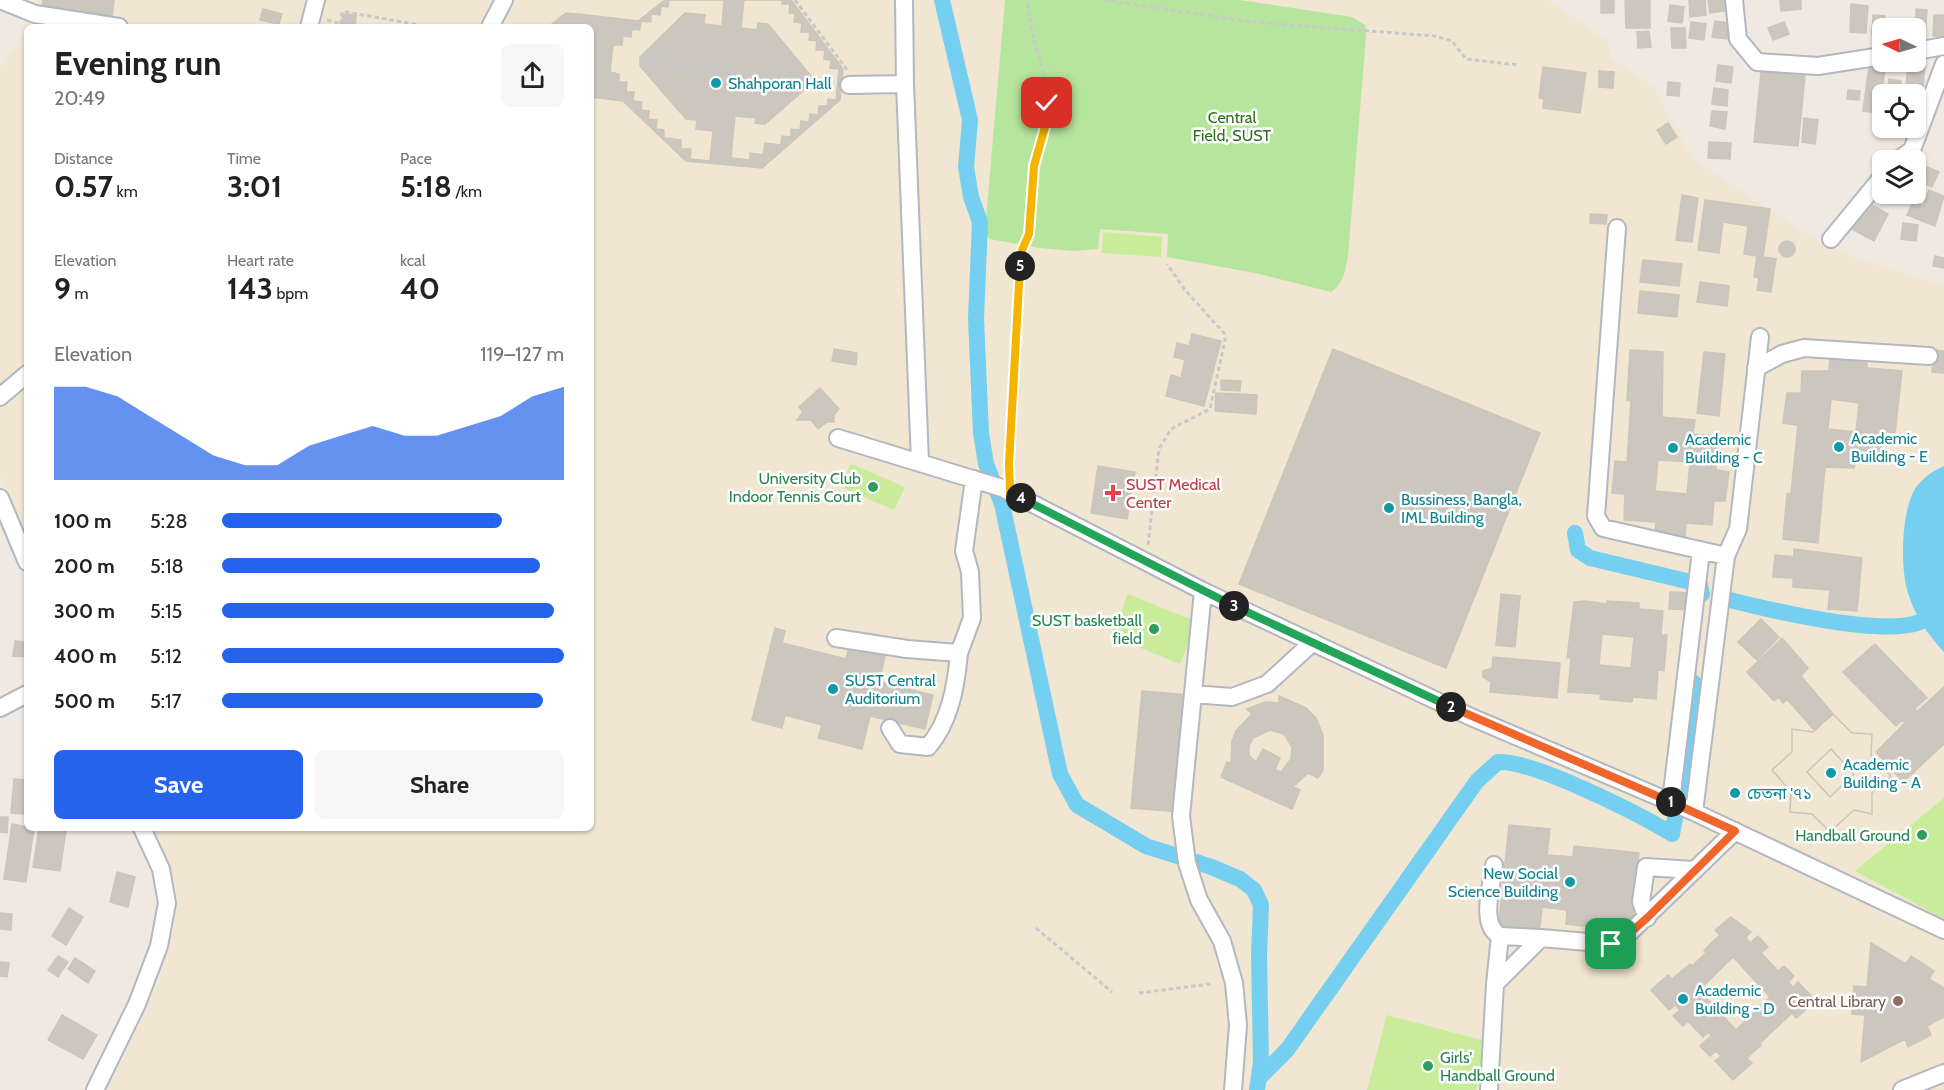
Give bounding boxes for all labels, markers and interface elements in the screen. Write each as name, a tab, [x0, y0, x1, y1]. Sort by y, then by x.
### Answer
north arrow	[1872, 18, 1926, 72]
map controls	[1872, 18, 1926, 204]
text: Evening run	[54, 43, 221, 83]
button: share	[501, 44, 564, 107]
place label: Shahporan Hall	[728, 74, 832, 93]
marker: Shahporan Hall	[709, 76, 723, 90]
pin	[1021, 77, 1072, 128]
button: locate	[1872, 84, 1926, 138]
text: 20:49	[54, 86, 106, 110]
icon: check	[1030, 86, 1063, 119]
park label: Central Field, SUST	[1193, 108, 1272, 145]
text: Distance	[54, 149, 113, 168]
text: Time	[227, 149, 261, 168]
text: Pace	[400, 149, 432, 168]
button: layers	[1872, 150, 1926, 204]
text: 0.57	[54, 168, 113, 205]
text: 3:01	[227, 168, 282, 205]
text: 5:18	[400, 168, 452, 205]
text: km	[113, 182, 138, 201]
text: /km	[452, 182, 482, 201]
text: Elevation	[54, 251, 117, 270]
text: Heart rate	[227, 251, 294, 270]
text: kcal	[400, 251, 426, 270]
pin: 5	[1005, 251, 1035, 281]
text: 5	[1016, 256, 1024, 275]
text: 9	[54, 270, 71, 307]
text: 143	[227, 270, 273, 307]
text: 40	[400, 270, 440, 307]
text: m	[71, 284, 89, 303]
text: bpm	[273, 284, 308, 303]
text: Elevation	[54, 342, 132, 366]
text: 119–127 m	[480, 342, 564, 366]
place label: Academic Building - E	[1851, 429, 1928, 466]
place label: Academic Building - C	[1685, 430, 1763, 467]
marker: Academic Building - E	[1832, 440, 1846, 454]
marker: Academic Building - C	[1666, 441, 1680, 455]
place label: University Club Indoor Tennis Court	[729, 469, 862, 506]
place label: SUST Medical Center	[1126, 475, 1221, 512]
marker: University Club Indoor Tennis Court	[866, 480, 880, 494]
pin: 4	[1006, 483, 1036, 513]
marker: SUST Medical Center	[1104, 484, 1122, 502]
text: 4	[1016, 488, 1026, 507]
place label: Bussiness, Bangla, IML Building	[1401, 490, 1522, 527]
marker: Bussiness, Bangla, IML Building	[1382, 501, 1396, 515]
text: 100 m	[54, 509, 112, 533]
text: 5:28	[150, 509, 188, 533]
text: 200 m	[54, 554, 115, 578]
text: 5:18	[150, 554, 184, 578]
pin: 3	[1219, 591, 1249, 621]
text: 3	[1230, 596, 1238, 615]
text: 300 m	[54, 599, 115, 623]
text: 5:15	[150, 599, 182, 623]
place label: SUST basketball field	[1032, 611, 1142, 648]
marker: SUST basketball field	[1147, 622, 1161, 636]
text: 400 m	[54, 644, 117, 668]
text: 5:12	[150, 644, 182, 668]
place label: SUST Central Auditorium	[845, 671, 936, 708]
marker: SUST Central Auditorium	[826, 682, 840, 696]
text: 500 m	[54, 689, 115, 713]
text: 5:17	[150, 689, 182, 713]
pin: 2	[1436, 692, 1466, 722]
text: 2	[1447, 697, 1455, 716]
button: Save	[54, 750, 303, 819]
button: Share	[315, 750, 564, 819]
place label: Academic Building - A	[1843, 755, 1921, 792]
marker: Academic Building - A	[1824, 766, 1838, 780]
place label: চেতনা '৭১	[1747, 784, 1812, 803]
marker: চেতনা '৭১	[1728, 786, 1742, 800]
pin: 1	[1656, 787, 1686, 817]
text: 1	[1668, 792, 1674, 811]
place label: Handball Ground	[1795, 826, 1910, 845]
marker: Handball Ground	[1915, 828, 1929, 842]
place label: New Social Science Building	[1448, 864, 1559, 901]
marker: New Social Science Building	[1563, 875, 1577, 889]
pin	[1585, 918, 1636, 969]
icon: arrive	[1594, 927, 1627, 960]
place label: Academic Building - D	[1695, 981, 1775, 1018]
marker: Academic Building - D	[1676, 992, 1690, 1006]
place label: Central Library	[1788, 992, 1886, 1011]
marker: Central Library	[1891, 994, 1905, 1008]
place label: Girls' Handball Ground	[1440, 1048, 1555, 1085]
marker: Girls' Handball Ground	[1421, 1059, 1435, 1073]

